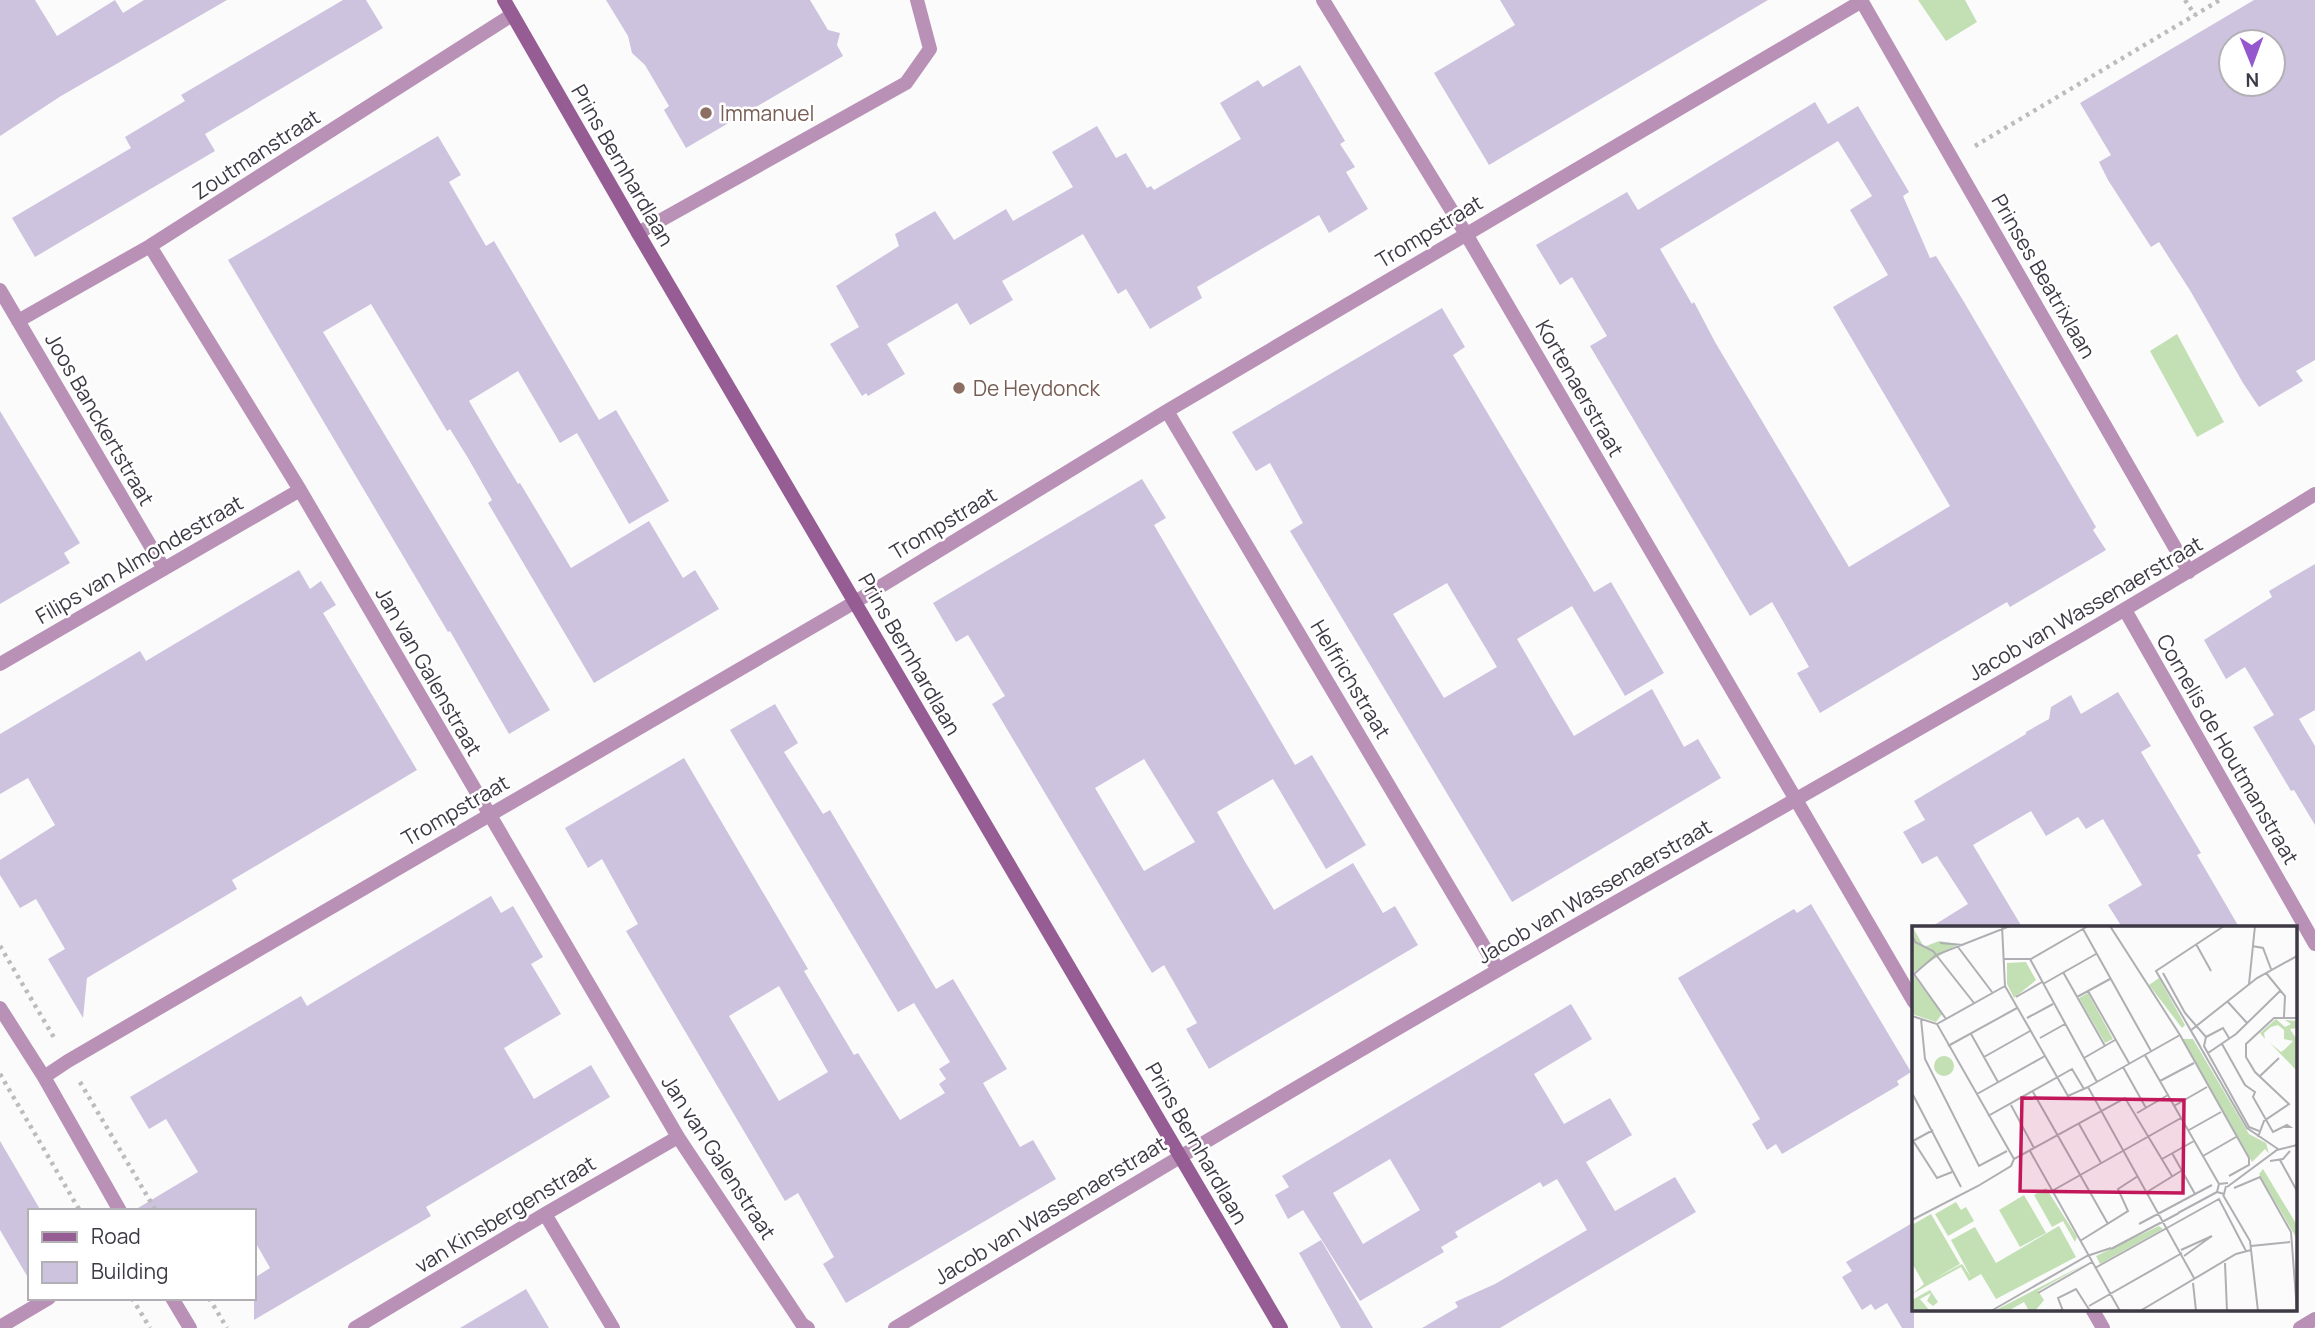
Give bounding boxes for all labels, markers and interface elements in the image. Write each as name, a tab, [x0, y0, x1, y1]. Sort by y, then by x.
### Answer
north arrow	[2217, 28, 2287, 98]
text: N	[2245, 67, 2259, 93]
street label: Prins Bernhardlaan	[565, 79, 681, 251]
place label: Immanuel	[720, 99, 814, 127]
street label: Zoutmanstraat	[187, 102, 325, 206]
marker: Immanuel	[698, 105, 714, 121]
street label: Trompstraat	[1370, 188, 1488, 274]
street label: Prinses Beatrixlaan	[1986, 189, 2102, 363]
street label: Kortenaerstraat	[1530, 315, 1630, 461]
street label: Joos Banckertstraat	[39, 328, 161, 510]
place label: De Heydonck	[973, 374, 1101, 402]
marker: De Heydonck	[951, 380, 967, 396]
street label: Trompstraat	[884, 480, 1002, 566]
street label: Filips van Almondestraat	[30, 488, 248, 630]
street label: Jacob van Wassenaerstraat	[1963, 529, 2207, 687]
street label: Prins Bernhardlaan	[852, 568, 968, 740]
street label: Jan van Galenstraat	[369, 581, 489, 761]
street label: Helfrichstraat	[1305, 614, 1397, 744]
street label: Cornelis de Houtmanstraat	[2150, 629, 2306, 869]
street label: Trompstraat	[396, 768, 514, 852]
street label: Jacob van Wassenaerstraat	[1472, 812, 1716, 970]
inset map	[1912, 926, 2298, 1310]
street label: Prins Bernhardlaan	[1139, 1057, 1255, 1229]
street label: Jan van Galenstraat	[655, 1069, 783, 1245]
street label: Jacob van Wassenaerstraat	[929, 1129, 1171, 1291]
street label: van Kinsbergenstraat	[409, 1149, 601, 1279]
legend	[28, 1209, 256, 1300]
text: Road	[91, 1222, 141, 1250]
text: Building	[91, 1257, 168, 1285]

